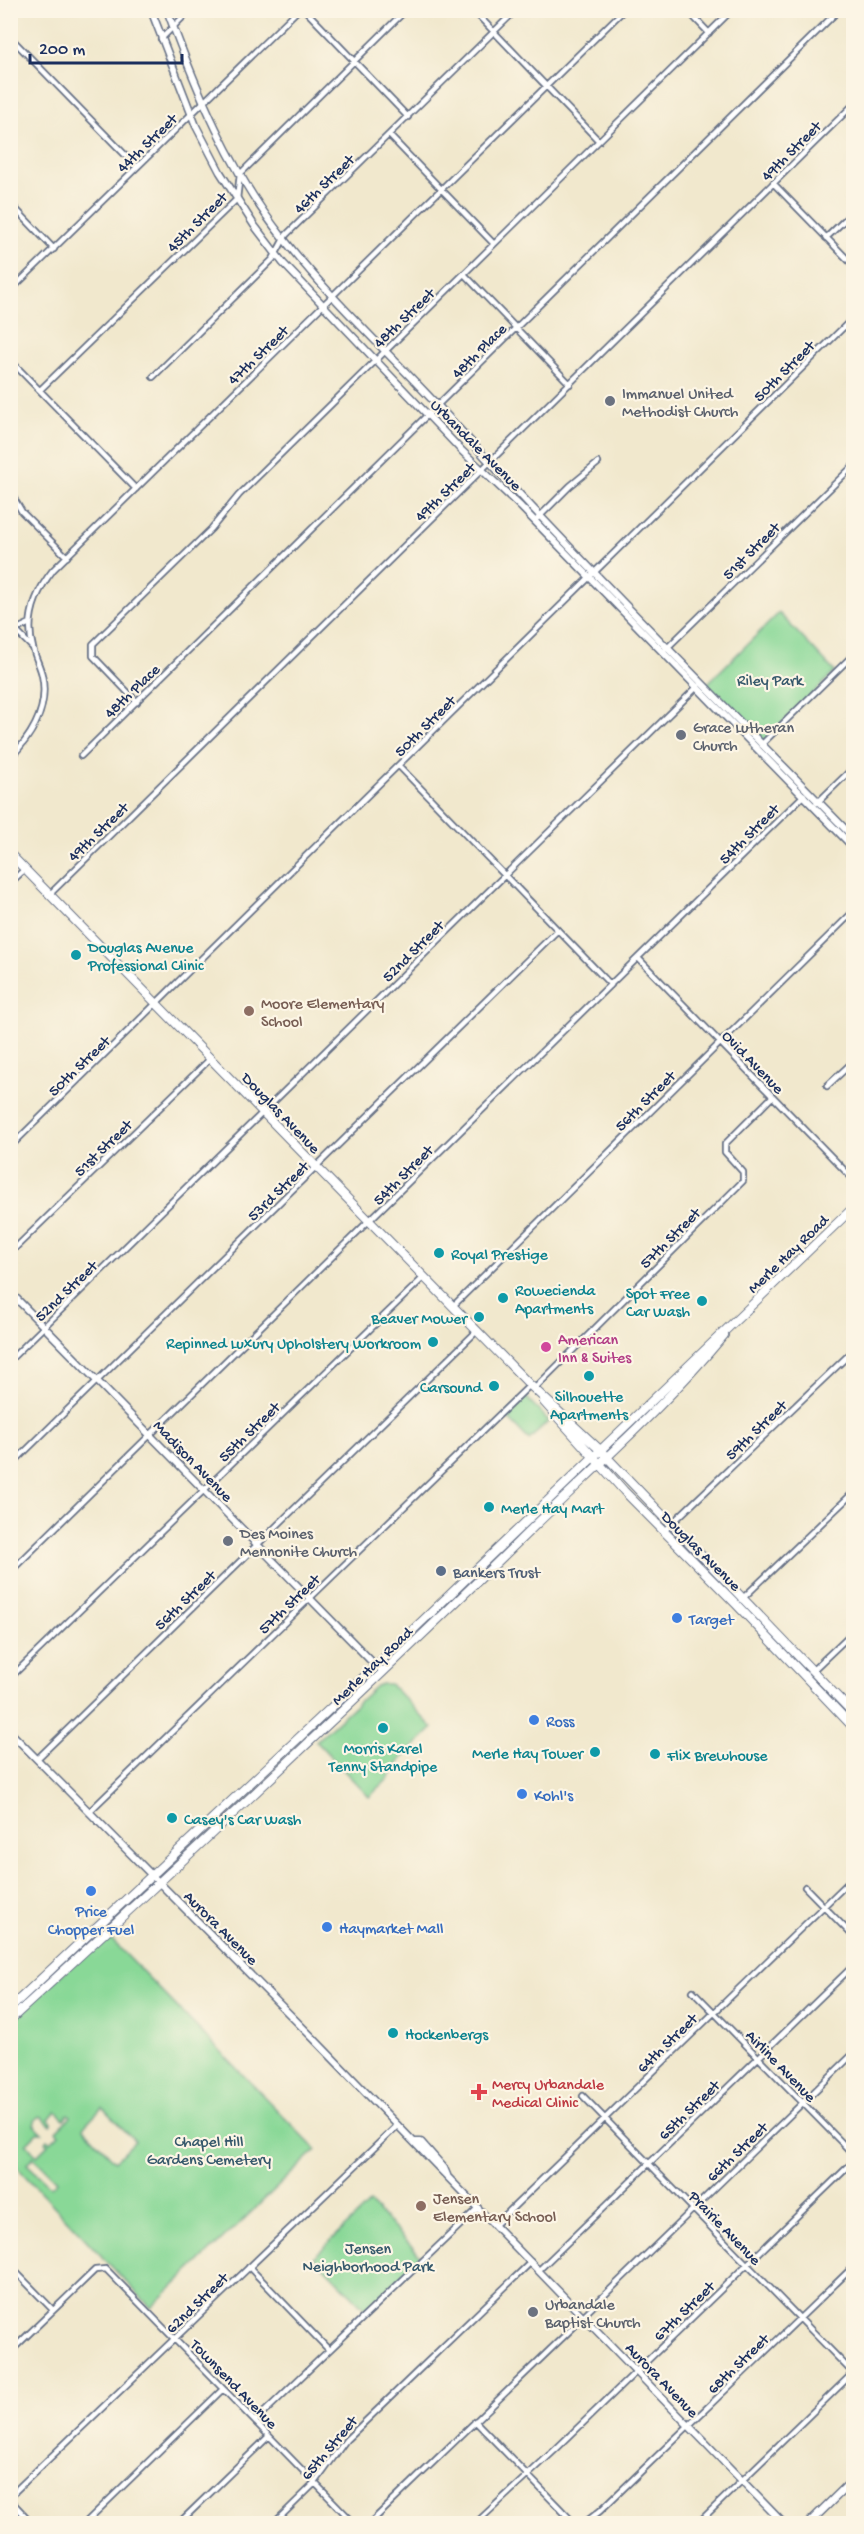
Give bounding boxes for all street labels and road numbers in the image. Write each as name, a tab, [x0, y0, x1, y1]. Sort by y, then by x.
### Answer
street label: 44th Street	[114, 110, 184, 178]
street label: 49th Street	[758, 117, 828, 186]
street label: 46th Street	[291, 151, 361, 219]
street label: 45th Street	[164, 188, 234, 258]
street label: 48th Street	[371, 285, 441, 353]
street label: 48th Place	[449, 320, 513, 384]
street label: 47th Street	[225, 322, 295, 390]
street label: 50th Street	[751, 337, 821, 407]
street label: Urbandale Avenue	[425, 397, 525, 497]
street label: 49th Street	[412, 459, 482, 527]
street label: 51st Street	[720, 519, 786, 585]
street label: 48th Place	[102, 661, 166, 724]
street label: 50th Street	[392, 692, 462, 762]
street label: 49th Street	[65, 799, 135, 867]
street label: 54th Street	[716, 800, 786, 870]
street label: 52nd Street	[380, 917, 450, 987]
street label: Ovid Avenue	[716, 1028, 787, 1100]
street label: 50th Street	[45, 1032, 117, 1102]
street label: 56th Street	[612, 1067, 682, 1137]
street label: Douglas Avenue	[235, 1069, 323, 1160]
street label: 51st Street	[71, 1116, 139, 1182]
street label: 54th Street	[370, 1141, 440, 1211]
street label: 53rd Street	[245, 1158, 315, 1227]
street label: 57th Street	[637, 1204, 707, 1274]
street label: Merle Hay Road	[745, 1211, 835, 1299]
street label: 52nd Street	[32, 1257, 104, 1327]
street label: 59th Street	[723, 1397, 793, 1465]
street label: 55th Street	[216, 1398, 286, 1468]
street label: Madison Avenue	[148, 1418, 236, 1508]
street label: Douglas Avenue	[655, 1508, 744, 1597]
street label: 56th Street	[152, 1567, 222, 1635]
street label: 57th Street	[256, 1570, 326, 1640]
street label: Merle Hay Road	[329, 1623, 419, 1711]
street label: Aurora Avenue	[178, 1888, 261, 1971]
street label: 64th Street	[634, 2010, 704, 2078]
street label: Airline Avenue	[740, 2027, 819, 2108]
street label: 65th Street	[656, 2077, 726, 2145]
street label: 66th Street	[704, 2119, 774, 2187]
street label: Prairie Avenue	[683, 2188, 764, 2271]
street label: 62nd Street	[163, 2269, 235, 2339]
street label: 67th Street	[651, 2278, 721, 2346]
street label: 68th Street	[705, 2330, 775, 2400]
street label: Townsend Avenue	[184, 2336, 281, 2435]
street label: Aurora Avenue	[620, 2340, 702, 2424]
street label: 65th Street	[298, 2412, 364, 2485]

